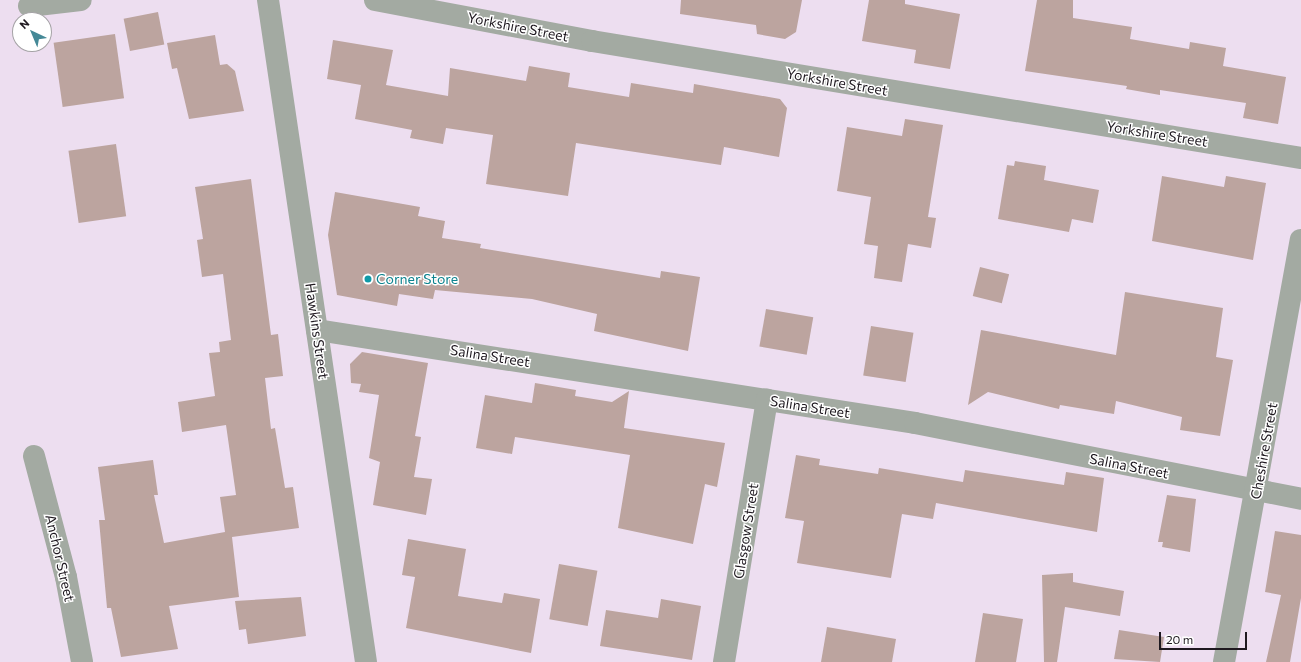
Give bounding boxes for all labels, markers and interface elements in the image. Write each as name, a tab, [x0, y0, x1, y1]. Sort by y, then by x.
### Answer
street label: Yorkshire Street	[466, 9, 570, 45]
north arrow	[12, 12, 52, 52]
text: N	[17, 16, 31, 31]
street label: Yorkshire Street	[785, 65, 889, 99]
street label: Yorkshire Street	[1105, 118, 1209, 150]
place label: Corner Store	[376, 271, 458, 287]
marker: Corner Store	[363, 274, 373, 284]
street label: Hawkins Street	[302, 282, 332, 380]
street label: Salina Street	[449, 341, 531, 371]
street label: Salina Street	[769, 392, 851, 422]
street label: Cheshire Street	[1247, 401, 1281, 501]
street label: Salina Street	[1088, 450, 1170, 482]
street label: Glasgow Street	[730, 482, 762, 580]
street label: Anchor Street	[42, 513, 78, 603]
scale bar	[1161, 624, 1249, 650]
text: 20 m	[1166, 632, 1193, 646]

